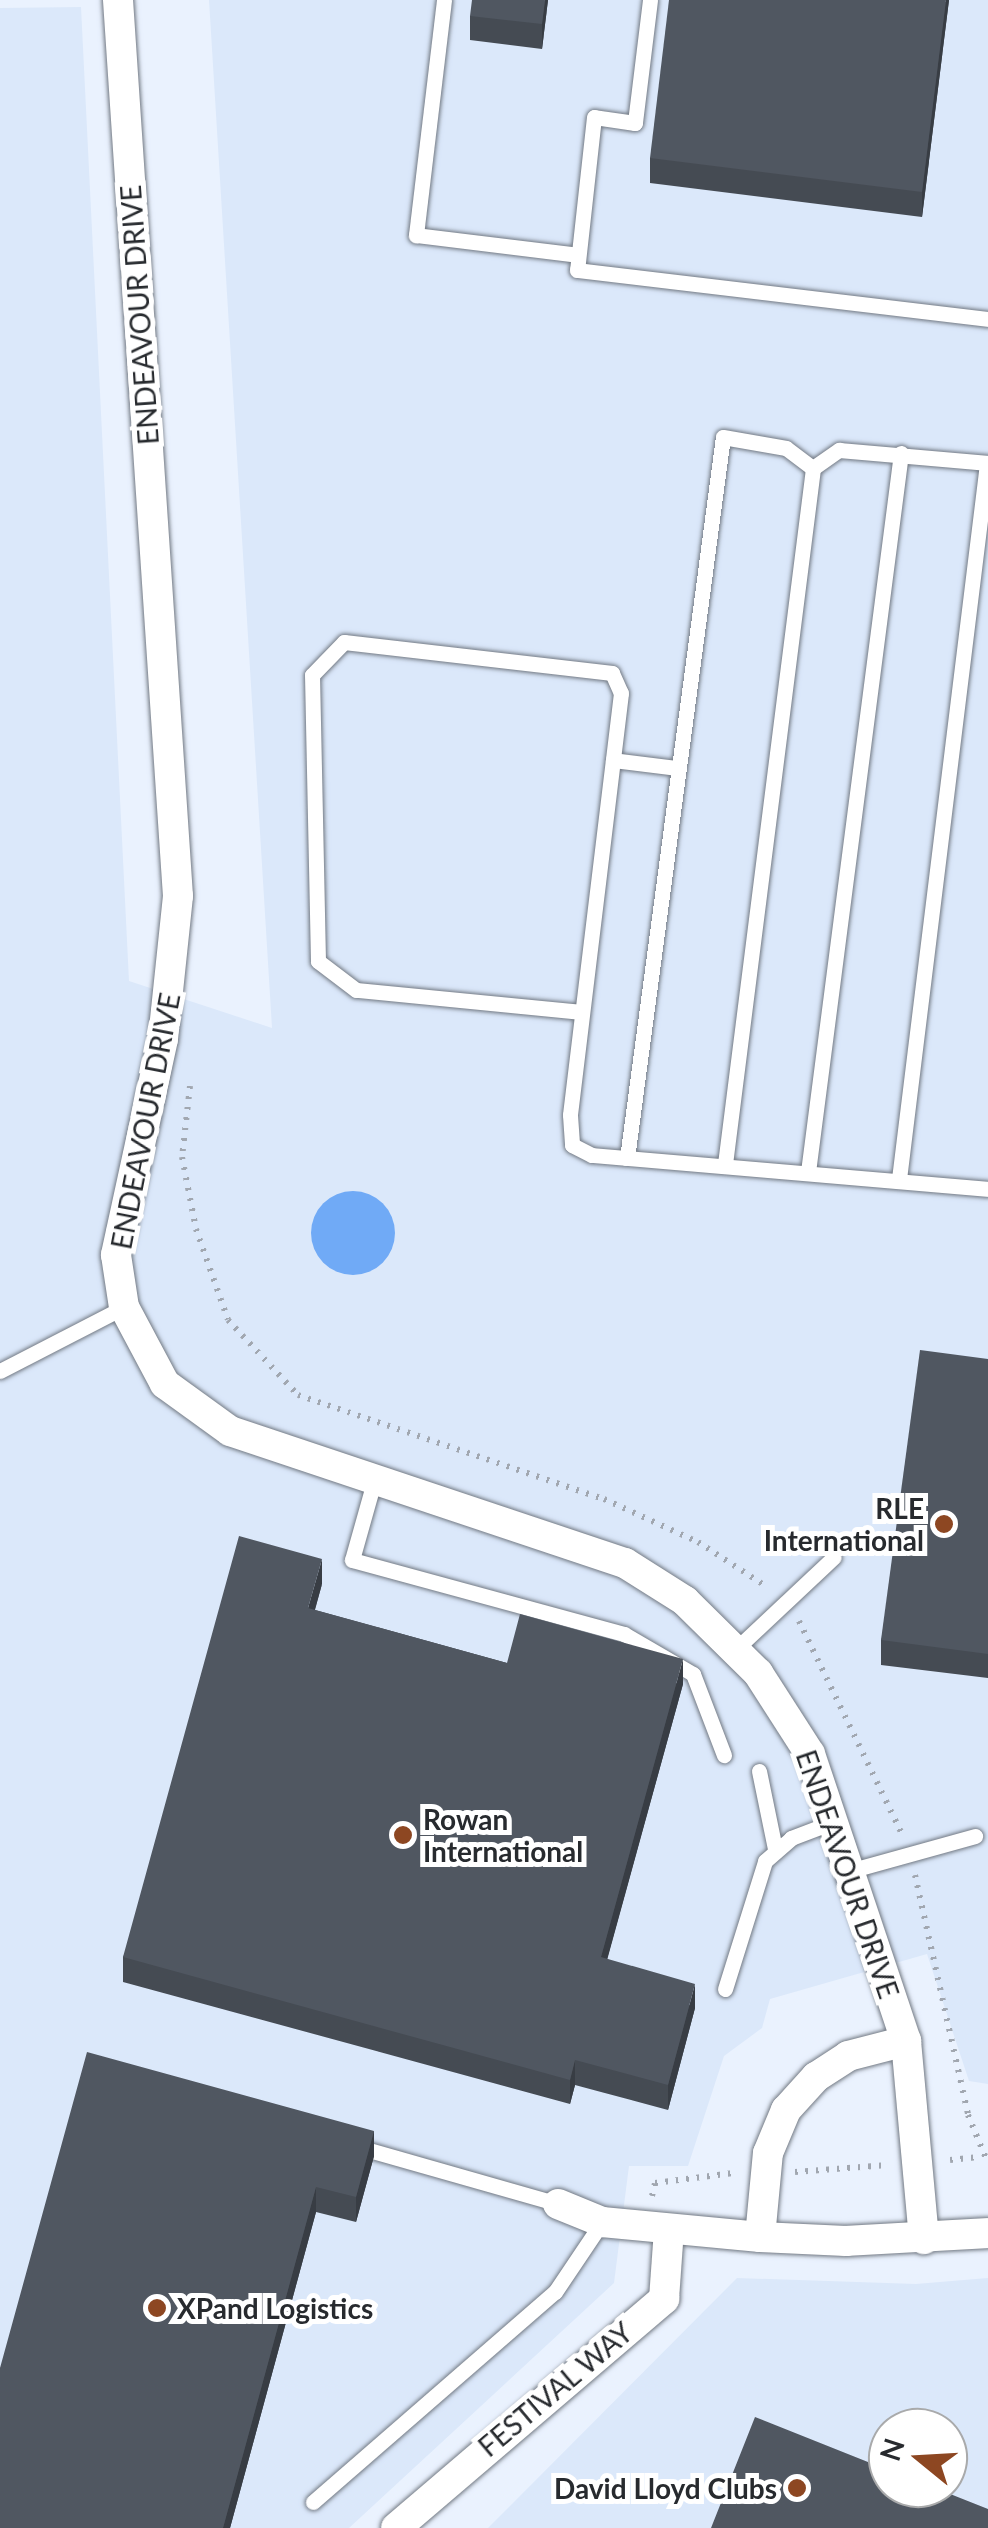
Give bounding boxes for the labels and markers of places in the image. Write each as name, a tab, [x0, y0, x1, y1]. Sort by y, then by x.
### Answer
place label: RLE International	[764, 1491, 924, 1557]
marker: RLE International	[933, 1513, 955, 1535]
place label: Rowan International	[423, 1802, 583, 1868]
marker: Rowan International	[392, 1824, 414, 1846]
place label: XPand Logistics	[177, 2291, 373, 2325]
marker: XPand Logistics	[146, 2297, 168, 2319]
place label: David Lloyd Clubs	[554, 2471, 777, 2505]
marker: David Lloyd Clubs	[786, 2477, 808, 2499]

